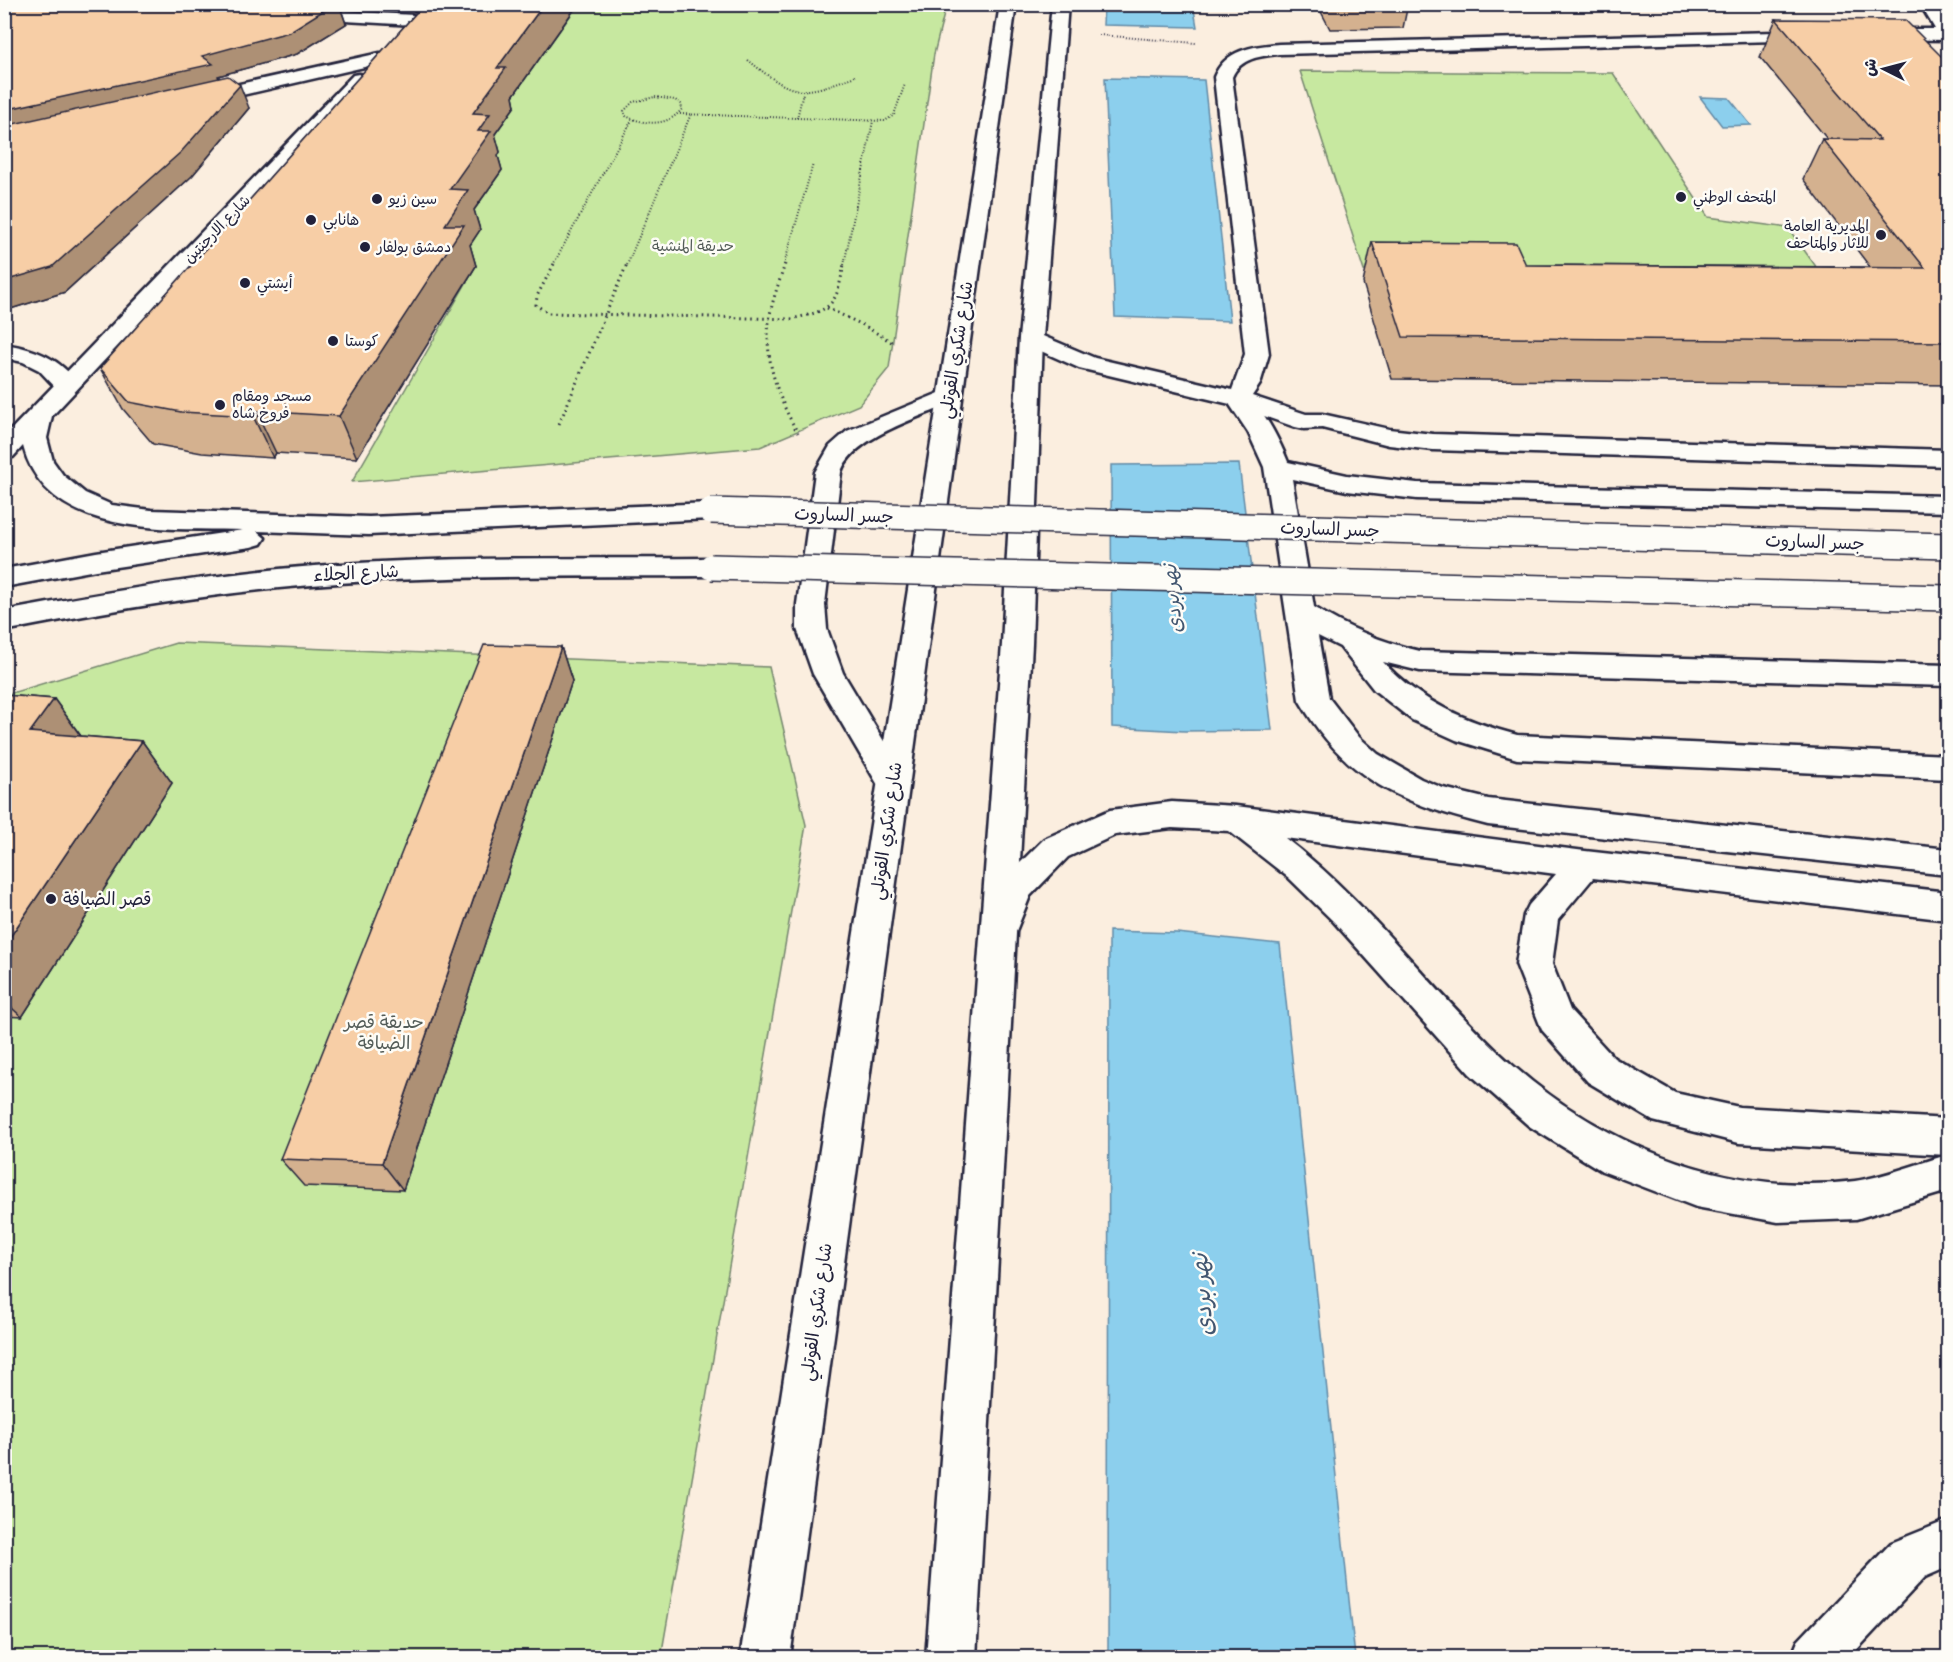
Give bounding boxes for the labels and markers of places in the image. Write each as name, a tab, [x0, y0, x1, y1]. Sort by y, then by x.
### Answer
place label: المتحف الوطني	[1693, 188, 1776, 210]
place label: سين زيو	[388, 190, 437, 209]
marker: المتحف الوطني	[1674, 190, 1688, 204]
marker: سين زيو	[370, 192, 384, 206]
place label: هانابي	[323, 211, 359, 233]
marker: هانابي	[304, 213, 318, 227]
place label: المديرية العامة للاثار والمتاحف	[1784, 217, 1869, 253]
marker: المديرية العامة للاثار والمتاحف	[1874, 228, 1888, 242]
place label: دمشق بولفار	[376, 238, 451, 257]
marker: دمشق بولفار	[358, 240, 372, 254]
place label: أيشتي	[257, 274, 293, 296]
marker: أيشتي	[238, 276, 252, 290]
place label: كوستا	[345, 332, 378, 351]
marker: كوستا	[326, 334, 340, 348]
place label: مسجد ومقام فروخ شاه	[232, 387, 312, 423]
marker: مسجد ومقام فروخ شاه	[213, 398, 227, 412]
place label: قصر الضيافة	[63, 889, 151, 910]
marker: قصر الضيافة	[44, 892, 58, 906]

